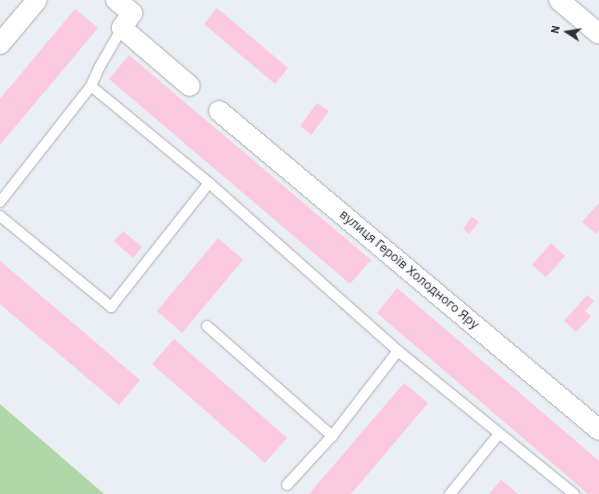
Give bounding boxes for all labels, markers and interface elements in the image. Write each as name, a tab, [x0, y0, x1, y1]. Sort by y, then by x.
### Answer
north arrow	[547, 12, 587, 52]
text: N	[548, 24, 563, 35]
street label: вулиця Героїв Холодного Яру	[336, 207, 482, 333]

